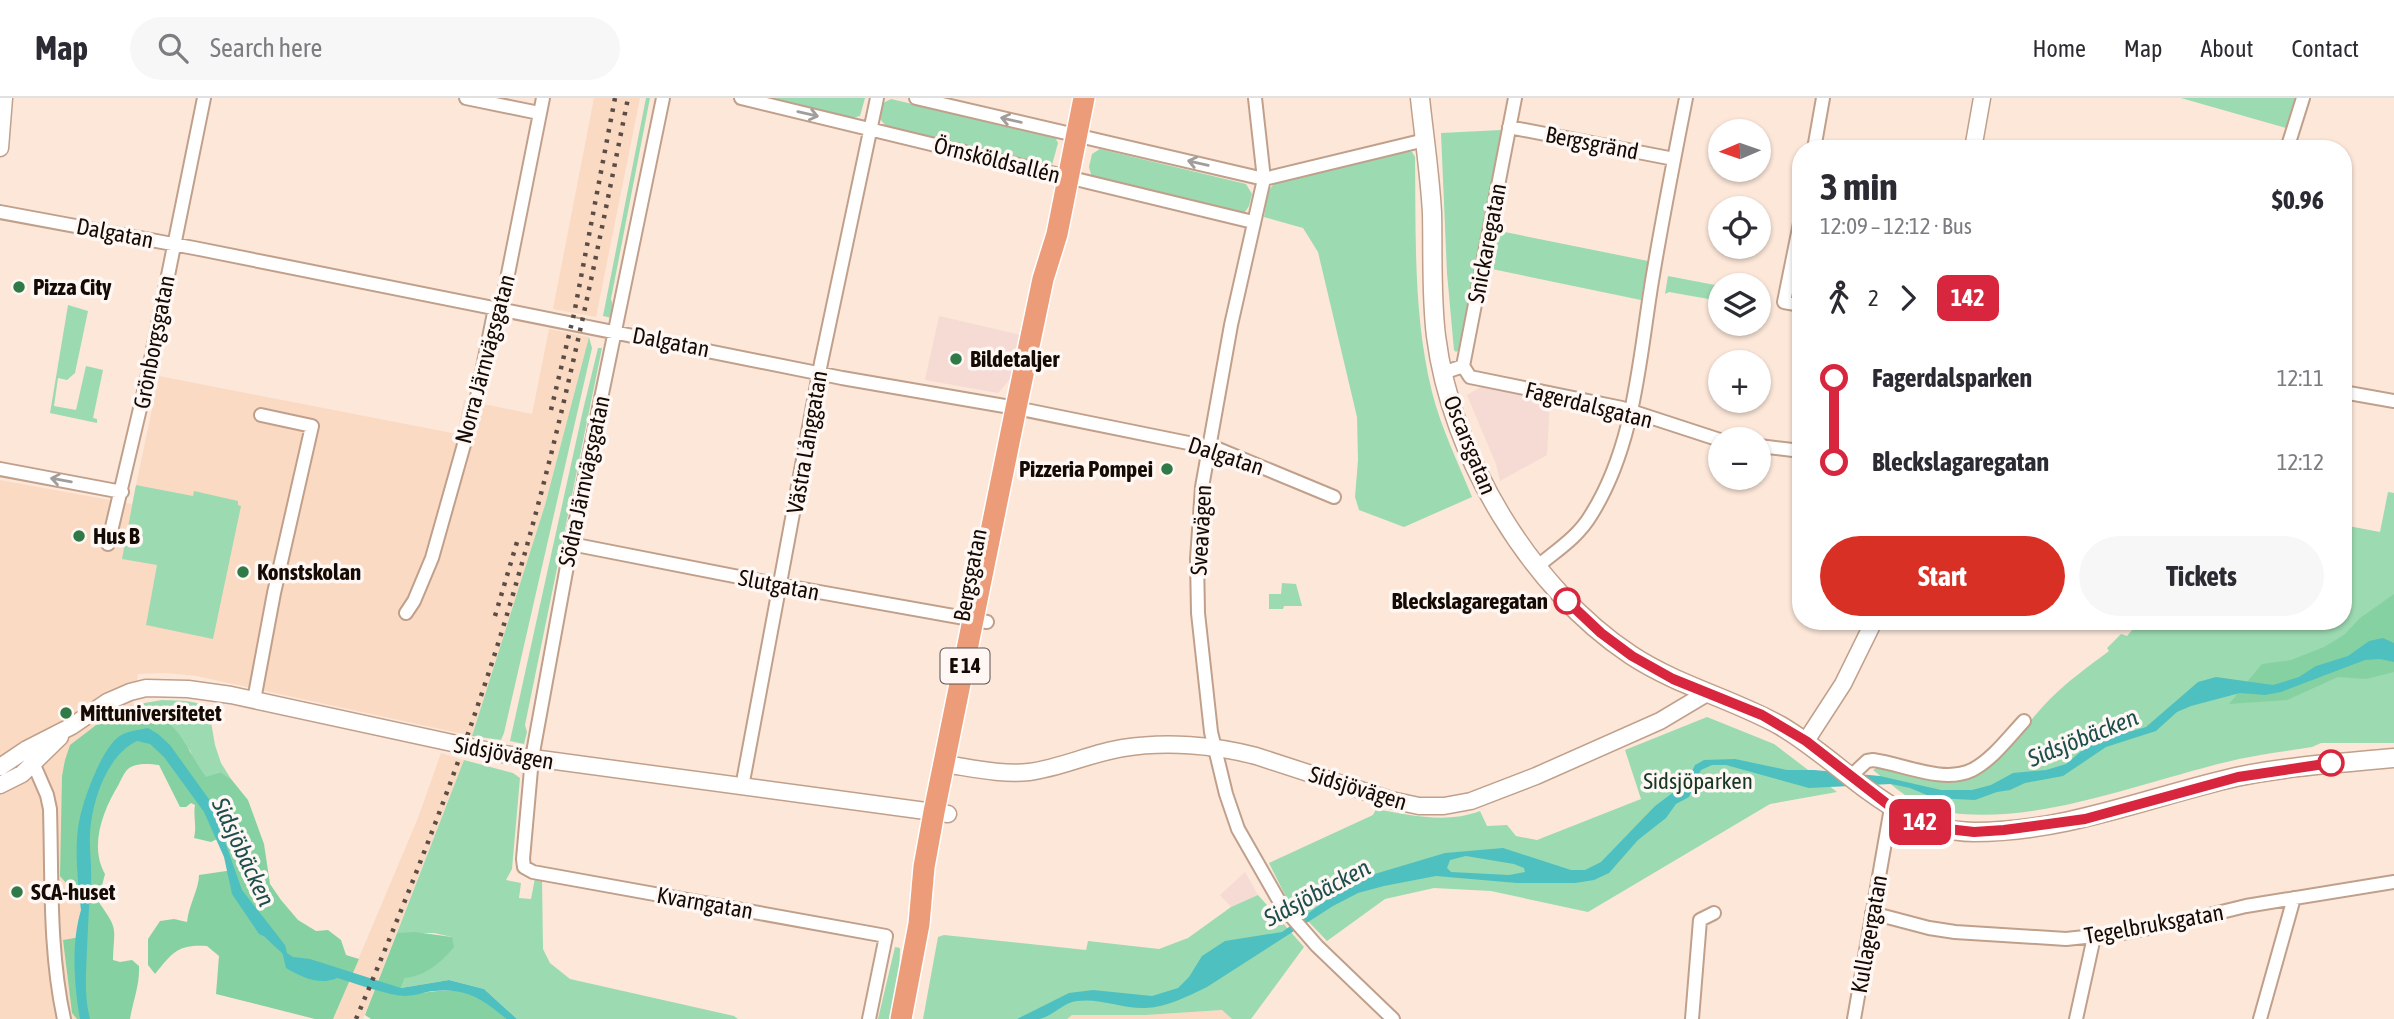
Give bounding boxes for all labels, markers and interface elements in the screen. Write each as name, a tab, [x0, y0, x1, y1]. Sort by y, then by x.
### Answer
search box	[130, 17, 620, 80]
text: Map	[35, 29, 88, 67]
icon: search	[154, 29, 192, 67]
text: Search here	[210, 33, 322, 63]
text: Home	[2032, 35, 2086, 62]
text: Map	[2124, 35, 2162, 62]
text: About	[2200, 35, 2253, 62]
text: Contact	[2291, 35, 2359, 62]
one-way arrow	[796, 108, 819, 121]
one-way arrow	[1000, 113, 1023, 126]
north arrow	[1708, 119, 1771, 182]
map controls	[1708, 119, 1771, 490]
street label: Bergsgränd	[1543, 121, 1641, 165]
street label: Örnsköldsallén	[931, 132, 1063, 188]
one-way arrow	[1187, 156, 1210, 170]
text: 3 min	[1820, 165, 1898, 208]
street label: Snickaregatan	[1463, 181, 1511, 305]
text: $0.96	[2272, 185, 2324, 215]
button: locate	[1708, 196, 1771, 259]
street label: Dalgatan	[74, 213, 156, 253]
text: 12:09 – 12:12 · Bus	[1820, 213, 1972, 239]
street label: Norra Järnvägsgatan	[450, 272, 520, 446]
street label: Grönborgsgatan	[128, 273, 180, 411]
button: layers	[1708, 273, 1771, 336]
place label: Pizza City	[33, 274, 112, 300]
marker: Pizza City	[11, 279, 27, 295]
icon: walk	[1820, 279, 1858, 317]
icon: forward	[1889, 279, 1927, 317]
text: 142	[1951, 284, 1985, 311]
text: 2	[1868, 285, 1879, 311]
street label: Dalgatan	[630, 322, 712, 362]
place label: Bildetaljer	[970, 346, 1061, 372]
button: +	[1708, 350, 1771, 413]
marker: Bildetaljer	[948, 351, 964, 367]
text: Fagerdalsparken	[1872, 363, 2032, 393]
text: 12:11	[2277, 365, 2324, 391]
street label: Västra Långgatan	[782, 368, 832, 516]
street label: Fagerdalsgatan	[1523, 377, 1655, 433]
street label: Oscarsgatan	[1438, 392, 1502, 498]
street label: Södra Järnvägsgatan	[553, 393, 615, 569]
button: −	[1708, 427, 1771, 490]
street label: Dalgatan	[1185, 432, 1267, 480]
text: Bleckslagaregatan	[1872, 447, 2049, 477]
text: 12:12	[2277, 449, 2324, 475]
place label: Pizzeria Pompei	[1019, 456, 1153, 482]
marker: Pizzeria Pompei	[1159, 461, 1175, 477]
one-way arrow	[50, 473, 73, 487]
street label: Sveavägen	[1186, 484, 1216, 576]
place label: Hus B	[93, 523, 140, 549]
street label: Bergsgatan	[948, 526, 992, 624]
marker: Hus B	[71, 528, 87, 544]
button: Start	[1820, 536, 2065, 616]
button: Tickets	[2079, 536, 2324, 616]
place label: Konstskolan	[257, 559, 361, 585]
marker: Konstskolan	[235, 564, 251, 580]
street label: Slutgatan	[736, 564, 822, 606]
place label: Bleckslagaregatan	[1391, 588, 1548, 614]
marker: Bleckslagaregatan	[1554, 588, 1580, 614]
road number: E 14	[940, 648, 990, 684]
place label: Mittuniversitetet	[80, 700, 222, 726]
water label: Sidsjöbäcken	[2023, 703, 2142, 772]
marker: Mittuniversitetet	[58, 705, 74, 721]
street label: Sidsjövägen	[452, 731, 556, 775]
unlabelled marker	[2318, 750, 2344, 776]
street label: Sidsjövägen	[1306, 761, 1410, 815]
park label: Sidsjöparken	[1643, 768, 1753, 794]
water label: Sidsjöbäcken	[206, 792, 280, 911]
line badge: 142	[1880, 799, 1960, 845]
text: 142	[1903, 808, 1937, 835]
water label: Sidsjöbäcken	[1258, 853, 1375, 932]
street label: Kullagergatan	[1846, 873, 1892, 995]
place label: SCA-huset	[31, 879, 116, 905]
street label: Kvarngatan	[655, 882, 755, 924]
marker: SCA-huset	[9, 884, 25, 900]
street label: Tegelbruksgatan	[2082, 899, 2226, 949]

